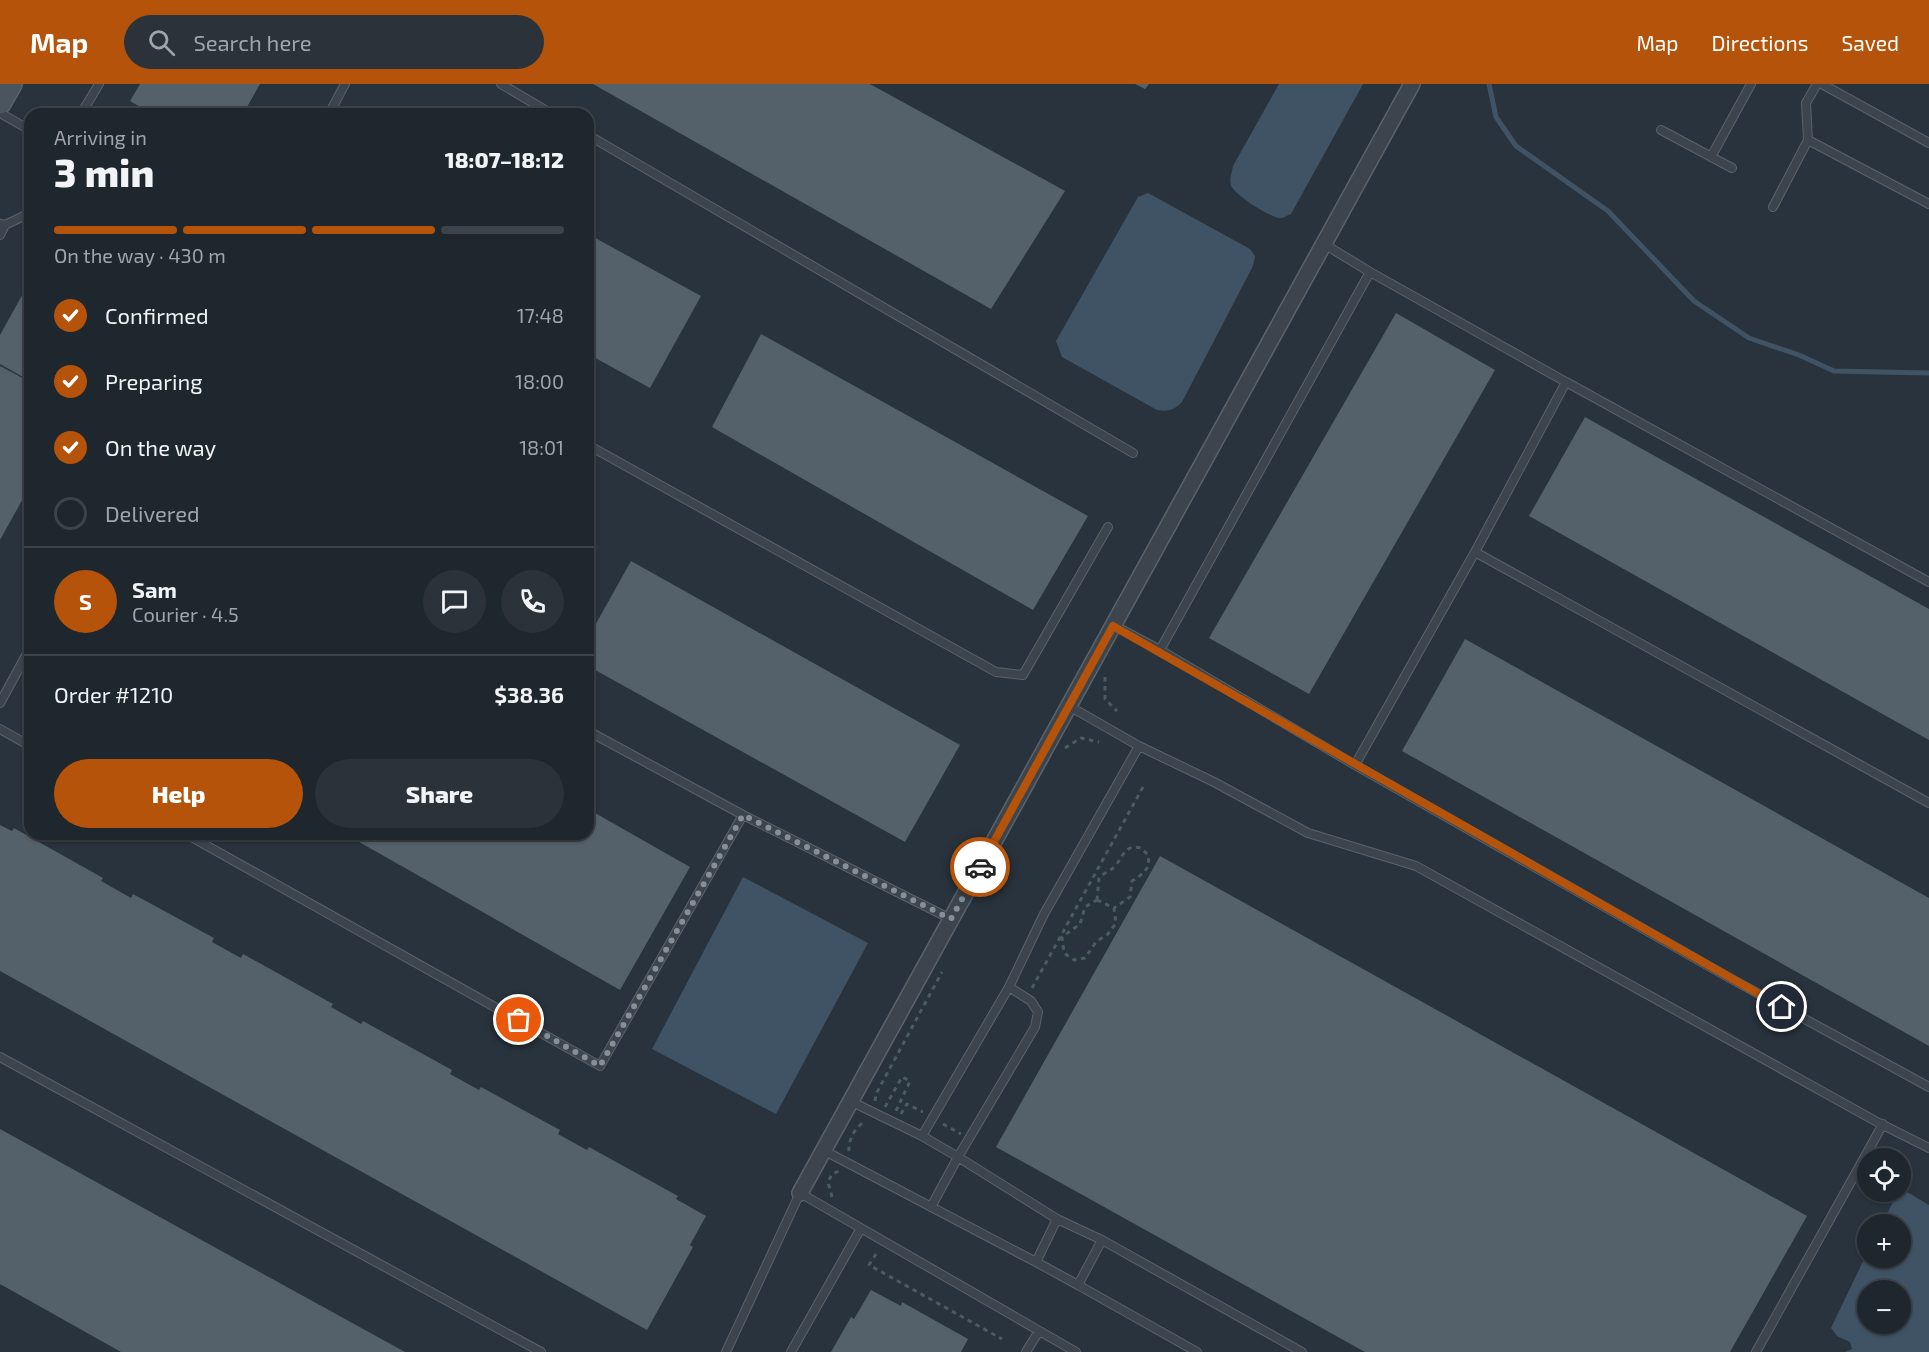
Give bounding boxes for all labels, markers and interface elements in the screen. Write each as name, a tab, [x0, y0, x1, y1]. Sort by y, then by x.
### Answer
search box	[124, 15, 544, 69]
text: Map	[30, 25, 88, 59]
icon: search	[145, 26, 178, 59]
text: Search here	[193, 29, 312, 55]
text: Map	[1636, 30, 1679, 55]
text: Directions	[1712, 30, 1808, 55]
text: Saved	[1841, 30, 1899, 55]
text: Arriving in	[54, 125, 147, 149]
text: 18:07–18:12	[445, 146, 564, 172]
text: 3 min	[54, 148, 154, 195]
text: On the way · 430 m	[54, 243, 226, 267]
icon: check	[54, 299, 87, 332]
text: Confirmed	[105, 302, 209, 328]
text: 17:48	[517, 303, 564, 327]
icon: check	[54, 365, 87, 398]
text: Preparing	[105, 368, 203, 394]
text: 18:00	[515, 369, 564, 393]
icon: check	[54, 431, 87, 464]
text: On the way	[105, 434, 216, 460]
text: 18:01	[519, 435, 564, 459]
text: Delivered	[105, 500, 200, 526]
button: chat	[423, 570, 486, 633]
button: phone	[501, 570, 564, 633]
text: Sam	[132, 576, 177, 602]
text: S	[79, 588, 92, 614]
text: Courier · 4.5	[132, 602, 239, 626]
text: Order #1210	[54, 681, 173, 707]
text: $38.36	[494, 681, 564, 707]
button: Help	[54, 759, 303, 828]
button: Share	[315, 759, 564, 828]
courier	[950, 837, 1010, 897]
icon: car	[964, 851, 997, 884]
pin	[1756, 981, 1807, 1032]
icon: home	[1765, 990, 1798, 1023]
pin	[493, 994, 544, 1045]
icon: bag	[502, 1003, 535, 1036]
map controls	[1857, 1148, 1911, 1334]
button: locate	[1857, 1148, 1911, 1202]
button: +	[1857, 1214, 1911, 1268]
button: −	[1857, 1280, 1911, 1334]

